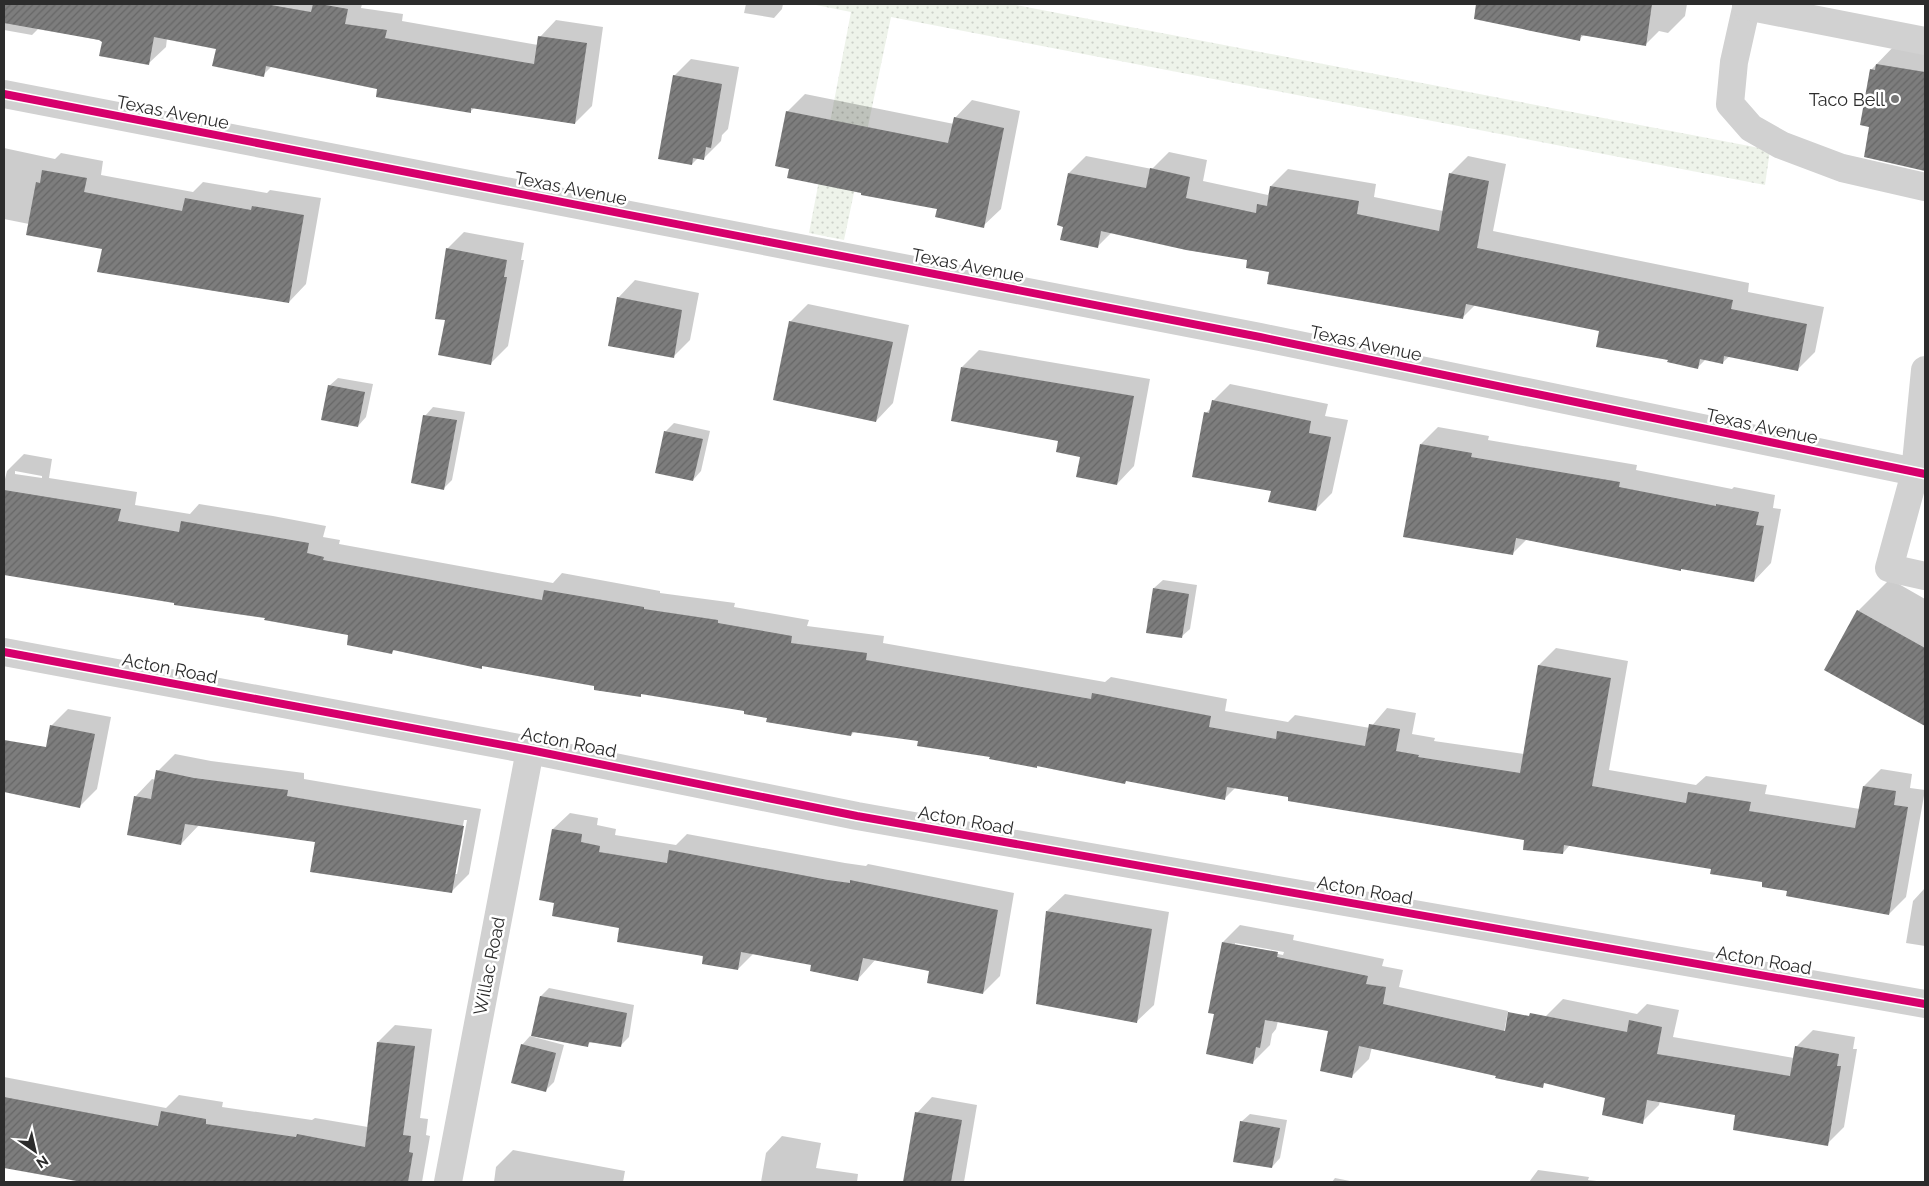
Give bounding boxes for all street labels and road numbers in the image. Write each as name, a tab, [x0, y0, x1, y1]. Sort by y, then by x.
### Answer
street label: Texas Avenue	[115, 91, 231, 133]
street label: Texas Avenue	[513, 167, 629, 209]
street label: Texas Avenue	[910, 244, 1026, 286]
street label: Texas Avenue	[1308, 321, 1424, 365]
street label: Texas Avenue	[1704, 404, 1820, 448]
street label: Acton Road	[121, 648, 219, 688]
street label: Acton Road	[520, 722, 618, 762]
street label: Acton Road	[917, 801, 1015, 839]
street label: Acton Road	[1316, 871, 1414, 909]
street label: Willac Road	[469, 915, 509, 1017]
street label: Acton Road	[1715, 941, 1813, 979]

